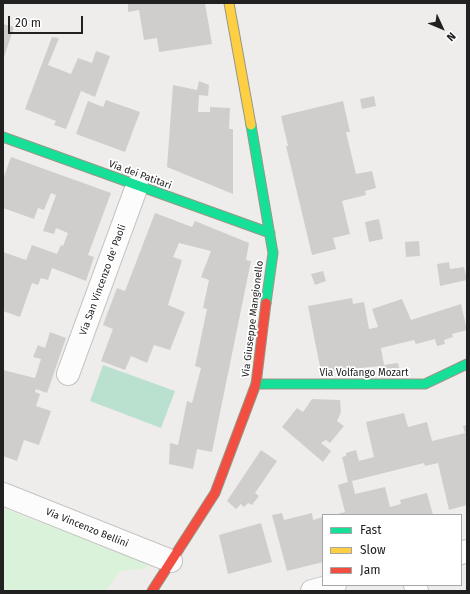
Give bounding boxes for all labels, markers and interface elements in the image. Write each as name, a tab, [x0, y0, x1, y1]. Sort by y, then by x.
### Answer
scale bar	[10, 8, 85, 34]
north arrow	[422, 8, 462, 48]
text: 20 m	[15, 16, 41, 30]
text: N	[444, 30, 458, 44]
street label: Via dei Patitari	[107, 158, 173, 192]
street label: Via San Vincenzo de' Paoli	[77, 223, 129, 337]
street label: Via Giuseppe Mangionello	[240, 260, 266, 378]
street label: Via Volfango Mozart	[319, 367, 409, 379]
street label: Via Vincenzo Bellini	[44, 506, 130, 550]
legend	[322, 514, 462, 586]
text: Fast	[360, 523, 382, 537]
text: Slow	[360, 543, 386, 557]
text: Jam	[360, 563, 380, 577]

